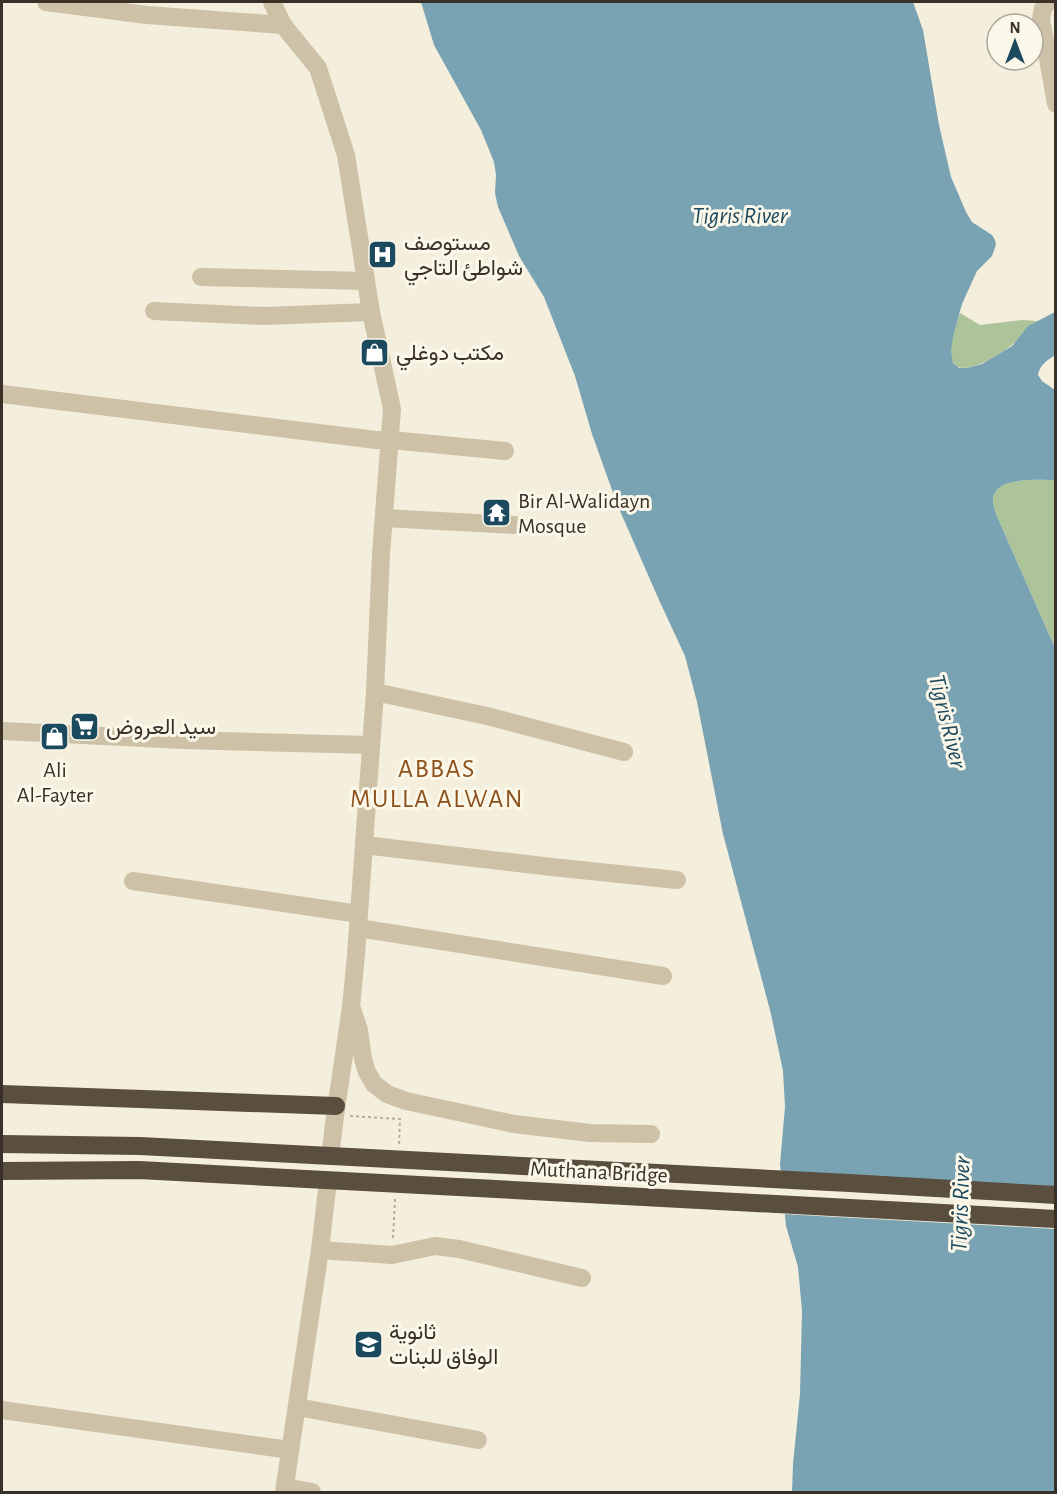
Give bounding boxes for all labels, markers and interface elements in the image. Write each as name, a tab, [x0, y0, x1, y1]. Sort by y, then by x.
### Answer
north arrow	[985, 12, 1045, 72]
text: N	[1009, 20, 1021, 36]
water label: Tigris River	[692, 204, 789, 228]
place label: مستوصف شواطئ التاجي	[404, 232, 523, 286]
hospital icon: مستوصف شواطئ التاجي	[367, 239, 399, 271]
shop icon: مكتب دوغلي	[359, 336, 391, 368]
place label: مكتب دوغلي	[396, 342, 504, 371]
place label: Bir Al-Walidayn Mosque	[518, 490, 650, 537]
temple icon: Bir Al-Walidayn Mosque	[481, 497, 513, 529]
water label: Tigris River	[924, 672, 970, 772]
supermarket icon: سيد العروض	[69, 710, 101, 742]
place label: سيد العروض	[106, 716, 216, 740]
shop icon: Ali Al-Fayter	[39, 721, 71, 753]
district label: ABBAS MULLA ALWAN	[350, 756, 524, 812]
place label: Ali Al-Fayter	[17, 759, 93, 806]
water label: Tigris River	[947, 1155, 975, 1252]
street label: Muthana Bridge	[529, 1157, 668, 1187]
place label: ثانوية الوفاق للبنات	[389, 1321, 498, 1370]
school or university icon: ثانوية الوفاق للبنات	[352, 1328, 384, 1360]

